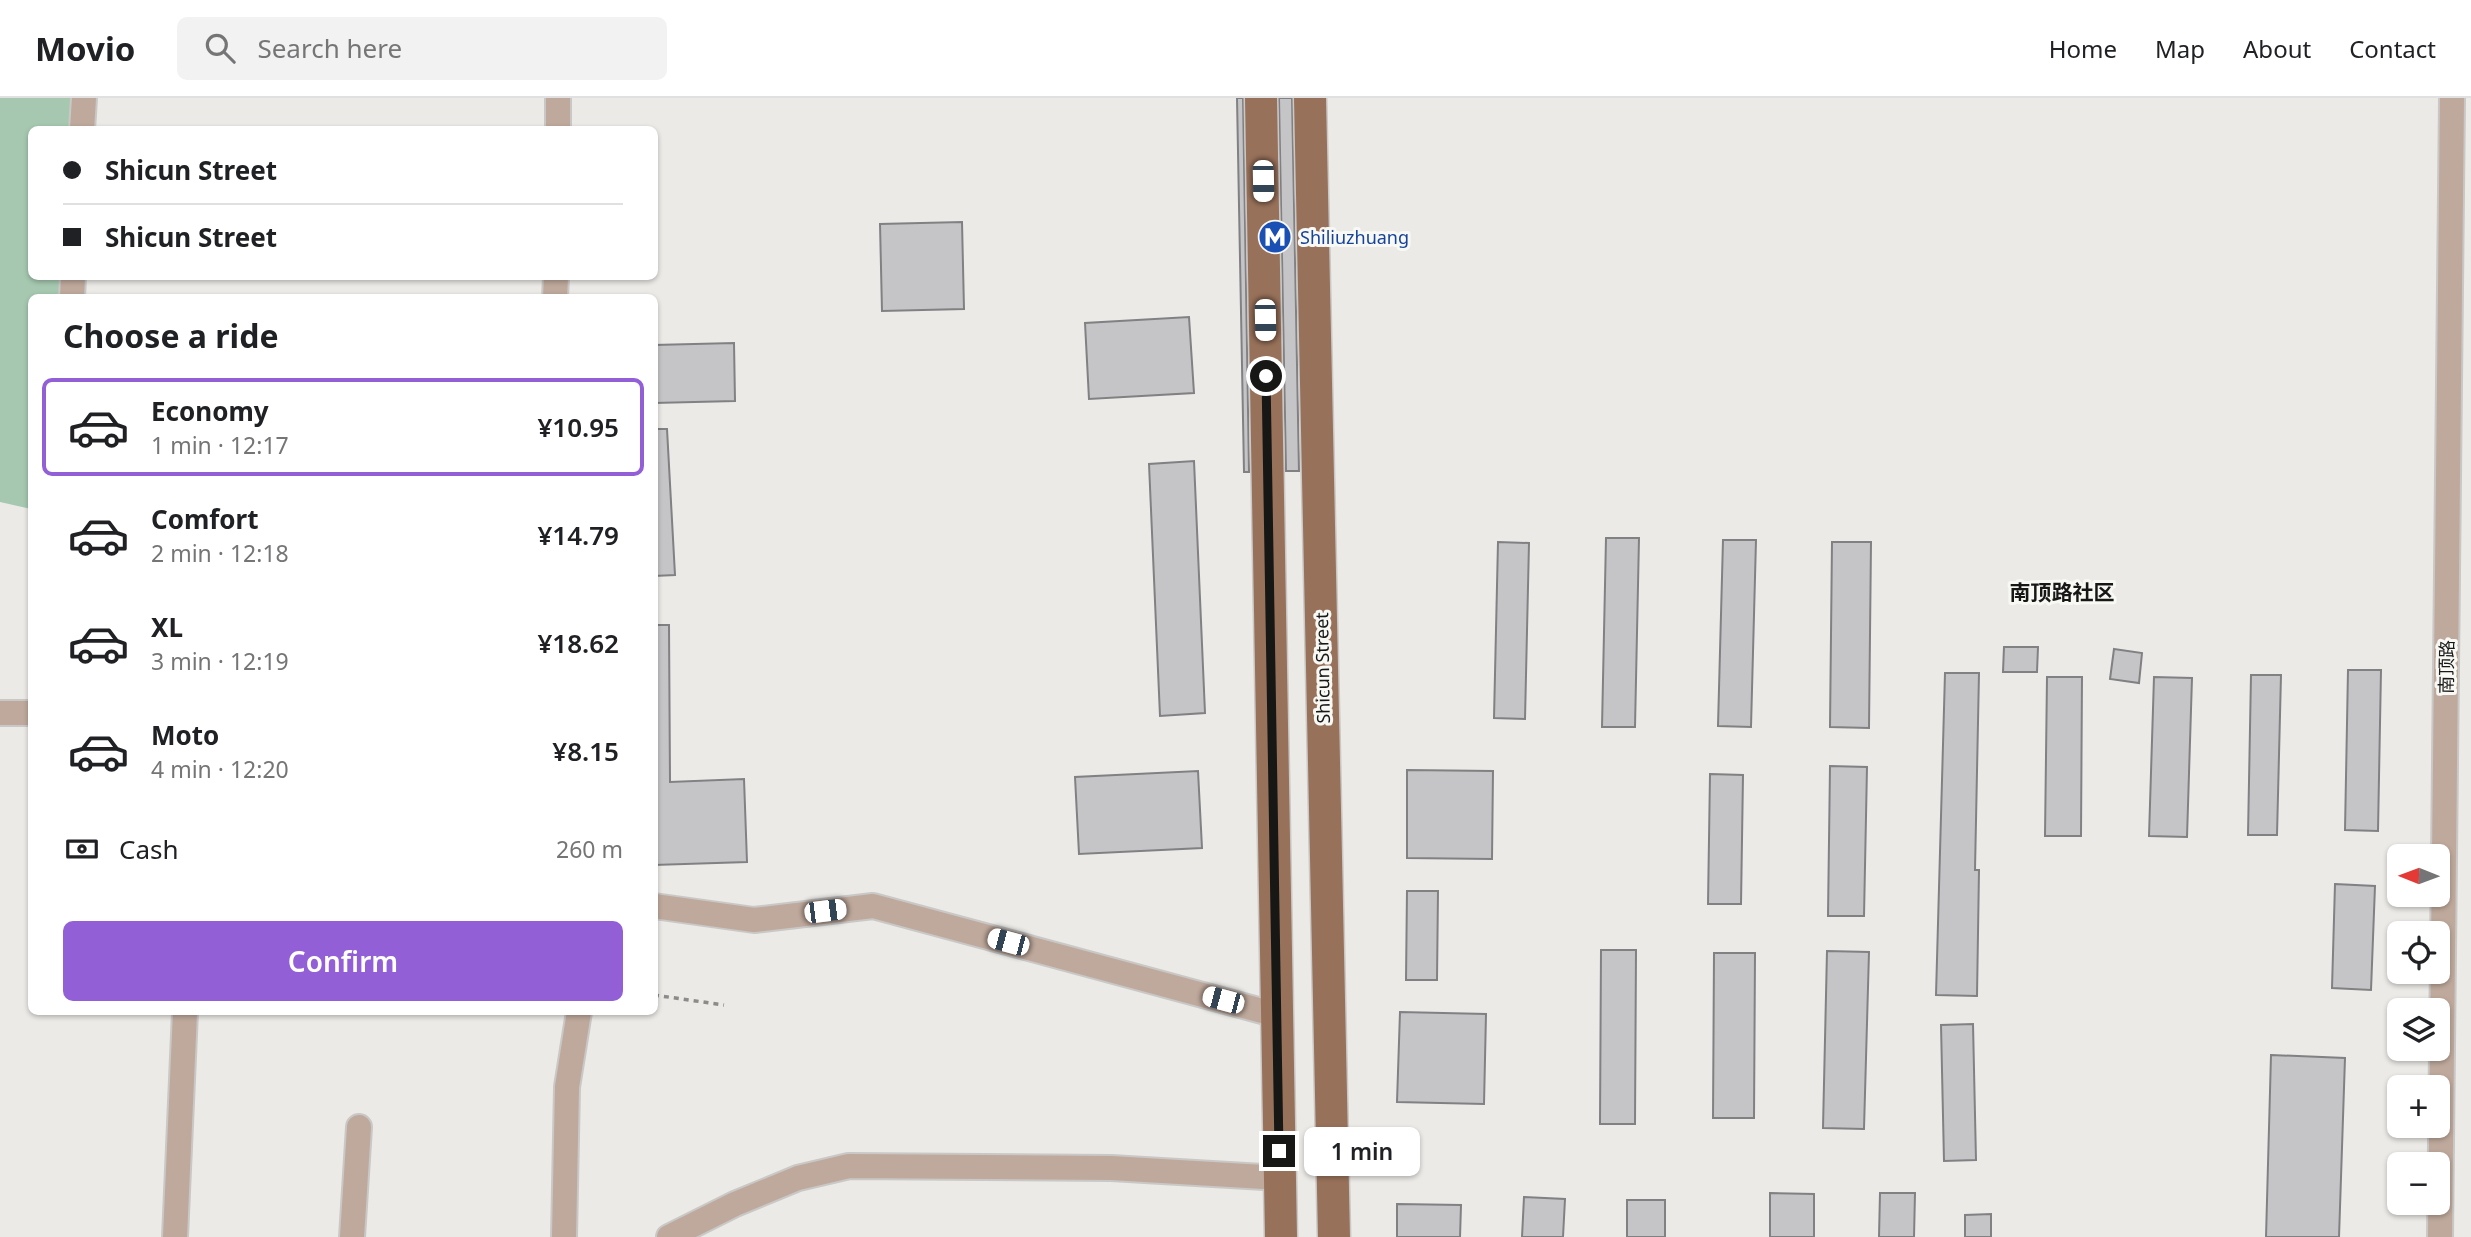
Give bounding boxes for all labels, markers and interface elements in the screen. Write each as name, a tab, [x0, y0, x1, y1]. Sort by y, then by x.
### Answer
search box	[177, 17, 667, 80]
text: Movio	[35, 26, 135, 71]
icon: search	[201, 29, 239, 67]
text: Search here	[257, 30, 402, 66]
text: Home	[2049, 32, 2117, 65]
text: Map	[2155, 32, 2205, 65]
text: About	[2243, 32, 2311, 65]
text: Contact	[2349, 32, 2436, 65]
text: Shicun Street	[105, 152, 277, 188]
car	[1253, 160, 1274, 202]
metro station icon: Shiliuzhuang	[1256, 218, 1294, 256]
text: Shicun Street	[105, 219, 277, 255]
place label: Shiliuzhuang	[1300, 225, 1409, 249]
car	[1255, 299, 1276, 341]
text: Choose a ride	[63, 314, 279, 357]
route start	[1250, 360, 1282, 392]
text: Economy	[151, 393, 269, 429]
icon: car	[67, 396, 130, 459]
text: ¥10.95	[537, 409, 619, 445]
text: 1 min · 12:17	[151, 429, 289, 461]
text: Comfort	[151, 501, 259, 537]
icon: car	[67, 504, 130, 567]
text: ¥14.79	[537, 517, 619, 553]
text: 2 min · 12:18	[151, 537, 289, 569]
district label: 南顶路社区	[2010, 578, 2115, 606]
text: XL	[151, 609, 183, 645]
icon: car	[67, 612, 130, 675]
street label: Shicun Street	[1309, 612, 1335, 724]
text: ¥18.62	[537, 625, 619, 661]
street label: 南顶路	[2434, 640, 2458, 694]
text: 3 min · 12:19	[151, 645, 289, 677]
text: Moto	[151, 717, 219, 753]
icon: car	[67, 720, 130, 783]
text: ¥8.15	[552, 733, 619, 769]
text: 4 min · 12:20	[151, 753, 289, 785]
icon: cash	[63, 830, 101, 868]
text: Cash	[119, 831, 179, 867]
text: 260 m	[556, 833, 623, 865]
north arrow	[2387, 844, 2450, 906]
map controls	[2387, 844, 2450, 1215]
car	[803, 898, 848, 924]
button: Confirm	[63, 921, 623, 1001]
button: locate	[2387, 921, 2450, 984]
car	[985, 926, 1032, 958]
car	[1200, 984, 1247, 1016]
button: layers	[2387, 998, 2450, 1061]
button: +	[2387, 1075, 2450, 1138]
callout: 1 min	[1304, 1126, 1419, 1176]
route end	[1263, 1135, 1295, 1167]
text: 1 min	[1331, 1135, 1393, 1167]
button: −	[2387, 1152, 2450, 1215]

